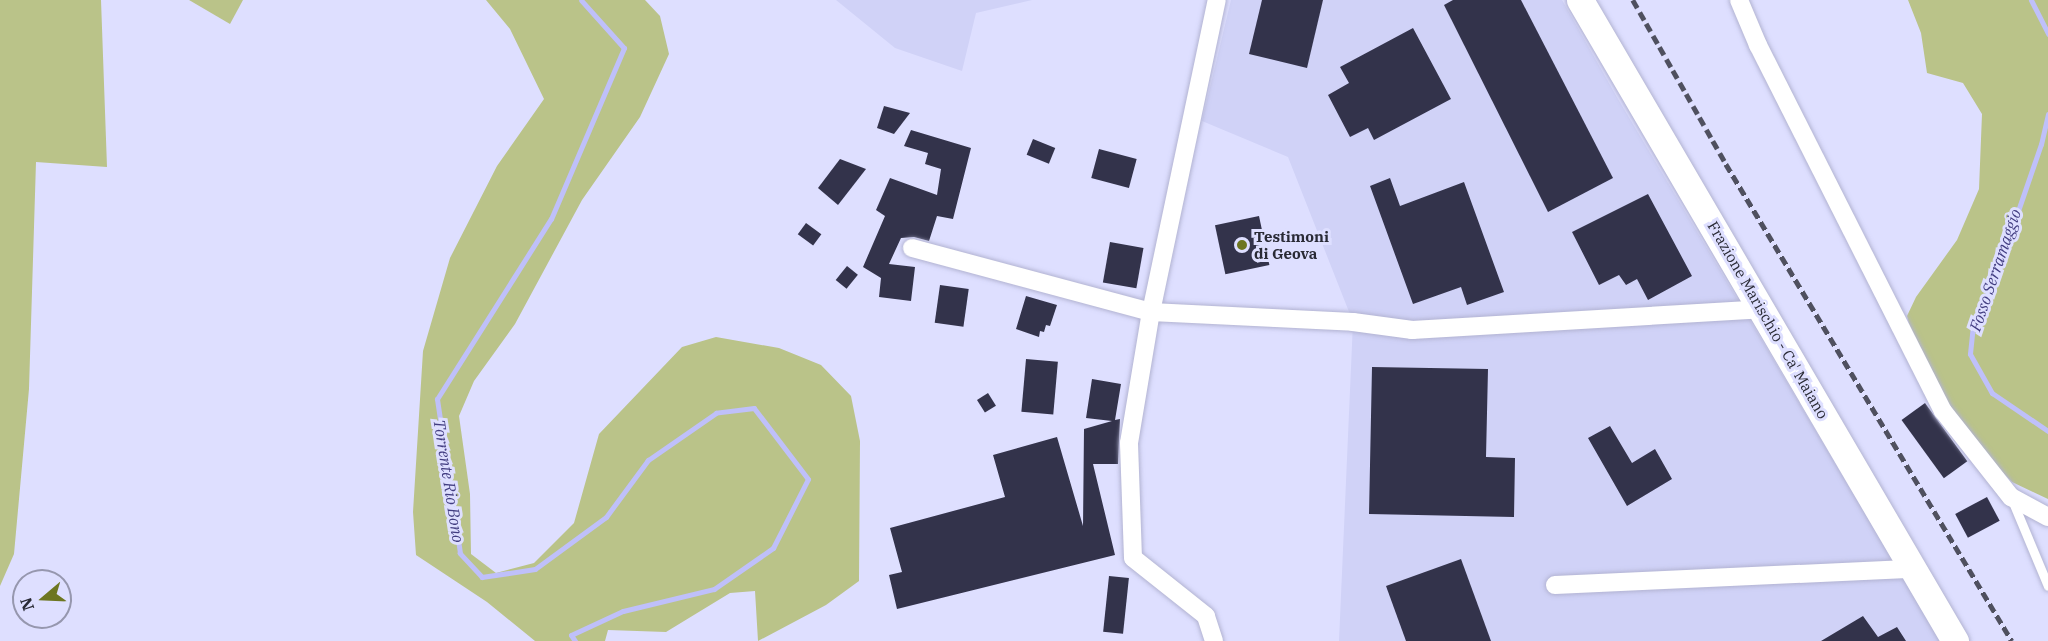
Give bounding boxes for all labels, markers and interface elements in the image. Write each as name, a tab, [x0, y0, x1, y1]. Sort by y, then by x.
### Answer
water label: Fosso Serramaggio	[1965, 206, 2025, 334]
street label: Frazione Marischio - Ca' Maiano	[1704, 218, 1832, 422]
place label: Testimoni di Geova	[1254, 227, 1329, 262]
marker: Testimoni di Geova	[1235, 238, 1249, 252]
water label: Torrente Rio Bono	[430, 418, 468, 544]
north arrow	[12, 569, 72, 629]
text: N	[15, 595, 38, 613]

